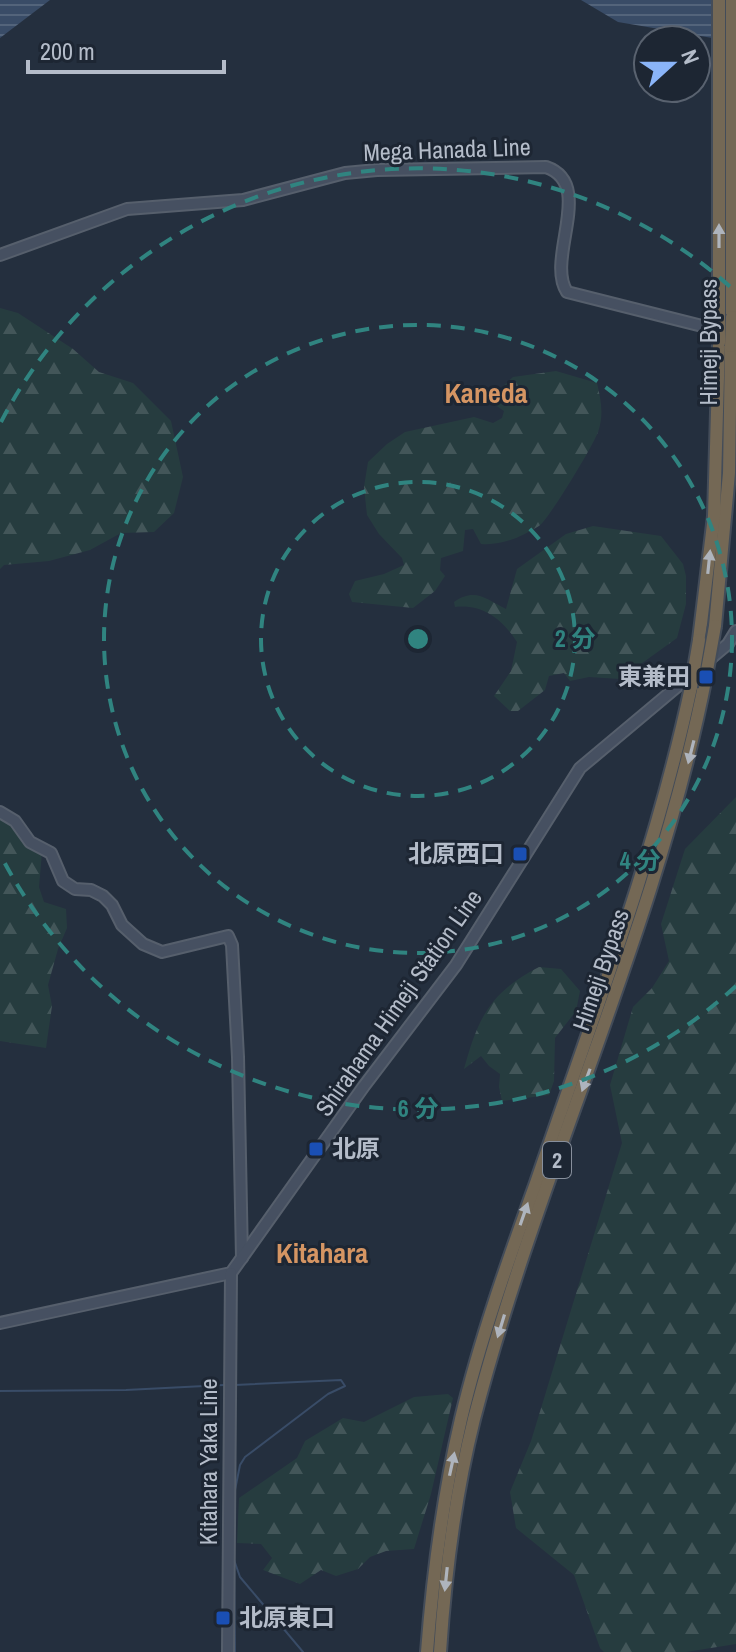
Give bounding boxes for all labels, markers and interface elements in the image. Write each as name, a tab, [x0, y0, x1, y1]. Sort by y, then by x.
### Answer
scale bar	[28, 24, 224, 74]
north arrow	[632, 24, 712, 104]
text: 200 m	[40, 35, 95, 67]
text: N	[674, 45, 707, 68]
street label: Mega Hanada Line	[363, 130, 531, 168]
one-way arrow	[713, 223, 725, 248]
street label: Himeji Bypass	[692, 279, 724, 405]
district label: Kaneda	[445, 374, 528, 412]
one-way arrow	[703, 549, 716, 574]
text: 2 分	[555, 622, 595, 654]
centre of rings	[404, 625, 432, 653]
place label: 東兼田	[618, 660, 690, 692]
marker: 東兼田	[697, 668, 715, 686]
one-way arrow	[684, 740, 696, 765]
place label: 北原西口	[408, 837, 504, 869]
text: 4 分	[620, 844, 660, 876]
marker: 北原西口	[511, 845, 529, 863]
street label: Shirahama Himeji Station Line	[308, 883, 489, 1122]
street label: Himeji Bypass	[564, 904, 636, 1035]
one-way arrow	[579, 1068, 592, 1092]
text: 6 分	[398, 1092, 438, 1124]
place label: 北原	[332, 1132, 380, 1164]
marker: 北原	[307, 1140, 325, 1158]
road number: 2	[543, 1142, 571, 1178]
one-way arrow	[519, 1202, 531, 1226]
district label: Kitahara	[276, 1234, 368, 1272]
one-way arrow	[494, 1314, 507, 1338]
street label: Kitahara Yaka Line	[192, 1379, 224, 1545]
one-way arrow	[446, 1451, 458, 1476]
one-way arrow	[440, 1567, 453, 1592]
place label: 北原東口	[239, 1601, 335, 1633]
marker: 北原東口	[214, 1609, 232, 1627]

